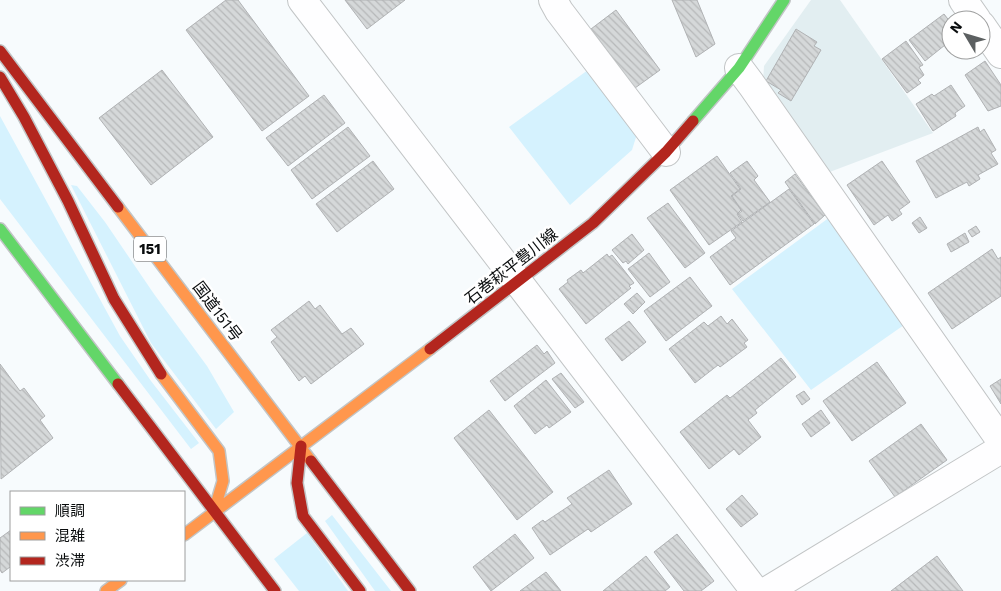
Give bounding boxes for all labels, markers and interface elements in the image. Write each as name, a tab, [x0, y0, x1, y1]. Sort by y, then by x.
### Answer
north arrow	[941, 10, 991, 60]
text: N	[946, 18, 965, 36]
street label: 石巻萩平豊川線	[461, 224, 561, 308]
road number: 151	[134, 236, 166, 262]
street label: 国道151号	[189, 278, 246, 345]
legend	[10, 491, 185, 581]
text: 順調	[55, 502, 85, 520]
text: 混雑	[55, 527, 85, 545]
text: 渋滞	[55, 552, 85, 570]

